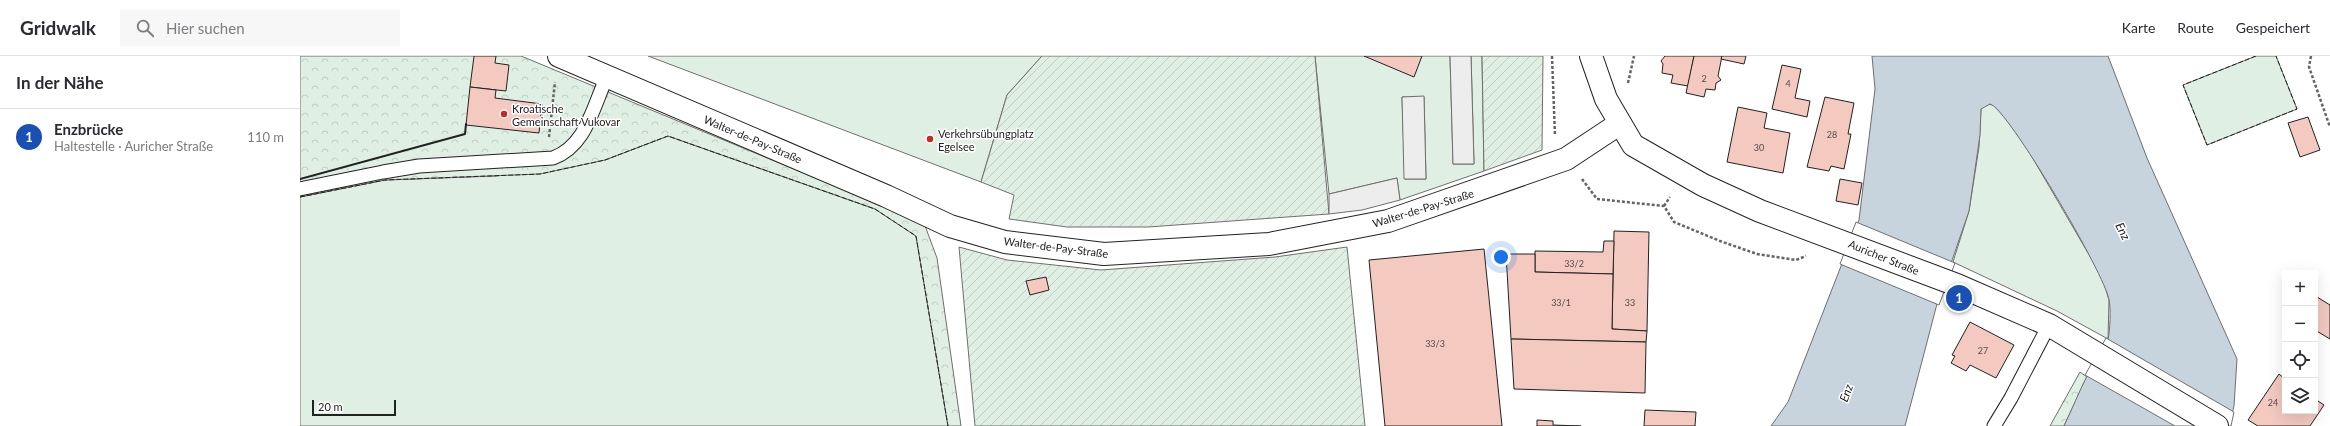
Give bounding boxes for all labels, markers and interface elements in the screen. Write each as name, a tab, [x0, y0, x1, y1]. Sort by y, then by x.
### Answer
search box	[120, 10, 400, 46]
text: Gridwalk	[20, 16, 96, 39]
icon: search	[134, 17, 156, 39]
text: Hier suchen	[166, 19, 245, 37]
text: Karte	[2122, 19, 2155, 36]
text: Route	[2177, 19, 2214, 36]
text: Gespeichert	[2236, 19, 2310, 36]
text: In der Nähe	[16, 72, 104, 93]
house number: 2	[1701, 73, 1707, 84]
house number: 4	[1785, 78, 1791, 89]
place label: Kroatische Gemeinschaft Vukovar	[512, 102, 620, 128]
marker: Kroatische Gemeinschaft Vukovar	[499, 109, 509, 119]
street label: Walter-de-Pay-Straße	[702, 112, 804, 166]
text: Enzbrücke	[54, 120, 123, 138]
place label: Verkehrsübungplatz Egelsee	[938, 127, 1034, 153]
text: 1	[25, 129, 33, 145]
text: 110 m	[247, 129, 284, 145]
house number: 28	[1827, 129, 1837, 140]
marker: Verkehrsübungplatz Egelsee	[925, 134, 935, 144]
text: Haltestelle · Auricher Straße	[54, 138, 213, 154]
house number: 30	[1754, 142, 1764, 153]
street label: Walter-de-Pay-Straße	[1371, 186, 1475, 230]
water label: Enz	[2112, 220, 2134, 243]
street label: Walter-de-Pay-Straße	[1003, 234, 1109, 260]
street label: Auricher Straße	[1847, 237, 1921, 277]
your location	[1491, 247, 1511, 267]
house number: 33/2	[1564, 258, 1584, 269]
map controls	[2282, 270, 2318, 414]
button: +	[2282, 270, 2318, 306]
pin: 1	[1946, 283, 1972, 313]
house number: 33/1	[1551, 297, 1571, 308]
house number: 33	[1625, 297, 1635, 308]
button: −	[2282, 306, 2318, 342]
house number: 33/3	[1425, 338, 1445, 349]
button: locate	[2282, 342, 2318, 378]
house number: 27	[1978, 345, 1988, 356]
button: layers	[2282, 378, 2318, 414]
water label: Enz	[1836, 381, 1856, 404]
house number: 24	[2268, 397, 2278, 408]
scale bar	[312, 398, 396, 417]
text: 20 m	[318, 400, 343, 413]

